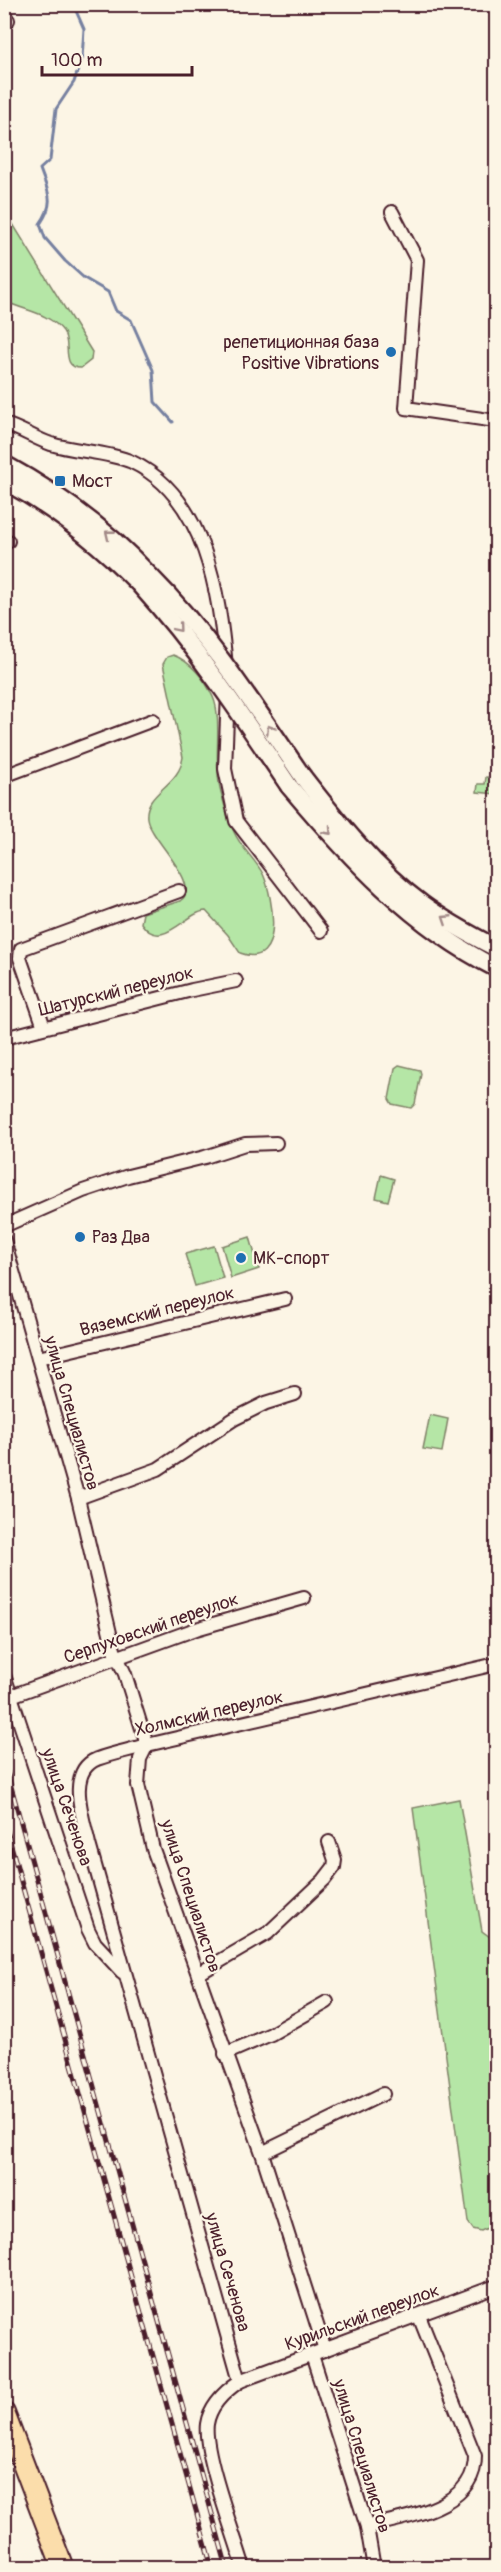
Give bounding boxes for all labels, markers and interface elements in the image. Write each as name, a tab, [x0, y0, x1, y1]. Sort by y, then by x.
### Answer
scale bar	[42, 39, 192, 77]
text: 100 m	[51, 49, 103, 72]
place label: репетиционная база Positive Vibrations	[223, 331, 379, 375]
marker: репетиционная база Positive Vibrations	[384, 345, 398, 359]
place label: Мост	[72, 470, 112, 493]
marker: Мост	[53, 474, 67, 488]
one-way arrow	[104, 531, 115, 542]
one-way arrow	[170, 621, 181, 632]
one-way arrow	[266, 725, 277, 736]
one-way arrow	[321, 824, 332, 834]
one-way arrow	[441, 916, 452, 927]
street label: Шатурский переулок	[36, 961, 196, 1022]
place label: Раз Два	[92, 1226, 150, 1249]
marker: Раз Два	[73, 1230, 87, 1244]
place label: МК-спорт	[253, 1247, 329, 1270]
marker: МК-спорт	[234, 1251, 248, 1265]
street label: Вяземский переулок	[77, 1281, 237, 1342]
street label: улица Специалистов	[38, 1332, 105, 1493]
street label: Серпуховский переулок	[61, 1588, 242, 1669]
street label: Холмский переулок	[133, 1685, 285, 1742]
street label: улица Сеченова	[35, 1745, 97, 1869]
street label: улица Специалистов	[155, 1816, 226, 1975]
street label: улица Сеченова	[199, 2209, 255, 2334]
street label: Курильский переулок	[282, 2279, 443, 2356]
street label: улица Специалистов	[327, 2376, 396, 2536]

